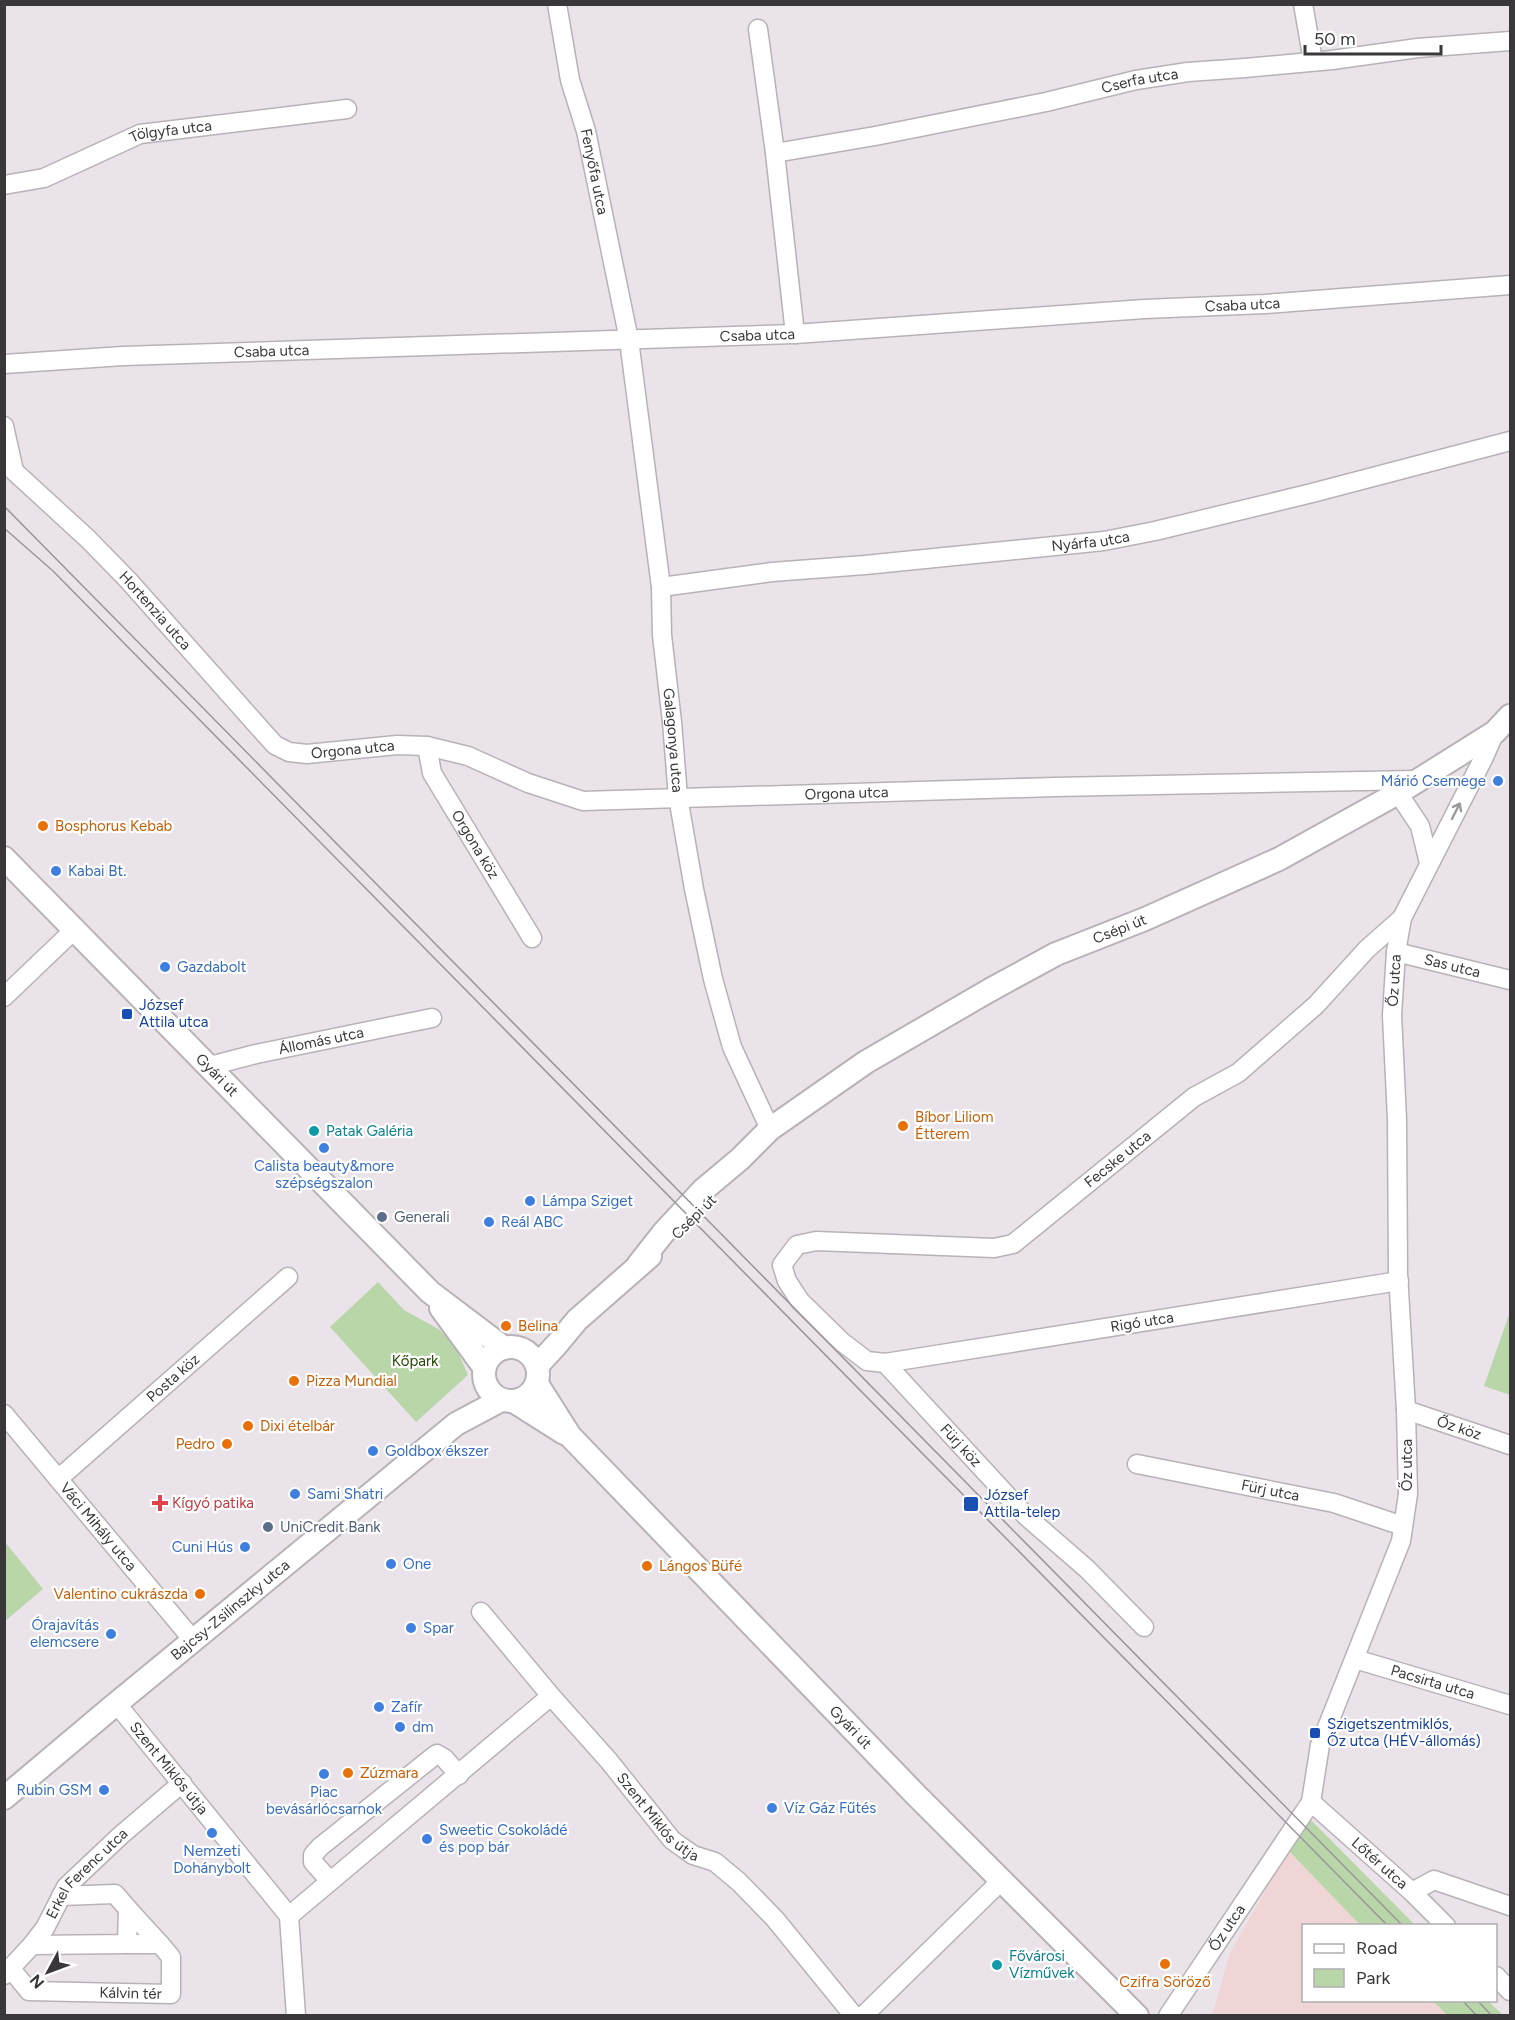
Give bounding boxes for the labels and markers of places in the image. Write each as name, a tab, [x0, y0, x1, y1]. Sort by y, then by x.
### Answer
place label: Márió Csemege	[1381, 772, 1486, 790]
marker: Márió Csemege	[1491, 774, 1505, 788]
place label: Bosphorus Kebab	[55, 817, 173, 835]
marker: Bosphorus Kebab	[36, 819, 50, 833]
place label: Kabai Bt.	[68, 862, 126, 880]
marker: Kabai Bt.	[49, 864, 63, 878]
place label: Gazdabolt	[177, 958, 247, 976]
marker: Gazdabolt	[158, 960, 172, 974]
place label: József Attila utca	[139, 996, 208, 1031]
marker: József Attila utca	[120, 1007, 134, 1021]
place label: Bíbor Liliom Étterem	[915, 1108, 993, 1143]
marker: Bíbor Liliom Étterem	[896, 1119, 910, 1133]
place label: Patak Galéria	[326, 1122, 413, 1140]
marker: Patak Galéria	[307, 1124, 321, 1138]
marker: Calista beauty&more szépségszalon	[317, 1141, 331, 1155]
place label: Calista beauty&more szépségszalon	[254, 1157, 394, 1192]
place label: Lámpa Sziget	[542, 1192, 633, 1210]
marker: Lámpa Sziget	[523, 1194, 537, 1208]
place label: Generali	[394, 1208, 450, 1226]
marker: Generali	[375, 1210, 389, 1224]
place label: Reál ABC	[501, 1213, 564, 1231]
marker: Reál ABC	[482, 1215, 496, 1229]
place label: Belina	[518, 1317, 558, 1335]
marker: Belina	[499, 1319, 513, 1333]
place label: Pizza Mundial	[306, 1372, 397, 1390]
marker: Pizza Mundial	[287, 1374, 301, 1388]
place label: Dixi ételbár	[260, 1417, 335, 1435]
marker: Dixi ételbár	[241, 1419, 255, 1433]
place label: Pedro	[176, 1435, 215, 1453]
marker: Pedro	[220, 1437, 234, 1451]
place label: Goldbox ékszer	[385, 1442, 489, 1460]
marker: Goldbox ékszer	[366, 1444, 380, 1458]
place label: Sami Shatri	[307, 1485, 383, 1503]
place label: József Attila-telep	[984, 1486, 1060, 1521]
marker: Sami Shatri	[288, 1487, 302, 1501]
place label: Kígyó patika	[172, 1494, 254, 1512]
marker: József Attila-telep	[962, 1495, 980, 1513]
marker: Kígyó patika	[153, 1496, 167, 1510]
place label: UniCredit Bank	[280, 1518, 381, 1536]
marker: UniCredit Bank	[261, 1520, 275, 1534]
place label: Cuni Hús	[172, 1538, 233, 1556]
marker: Cuni Hús	[238, 1540, 252, 1554]
place label: One	[403, 1555, 431, 1573]
marker: One	[384, 1557, 398, 1571]
place label: Lángos Büfé	[659, 1557, 742, 1575]
marker: Lángos Büfé	[640, 1559, 654, 1573]
place label: Valentino cukrászda	[54, 1585, 188, 1603]
marker: Valentino cukrászda	[193, 1587, 207, 1601]
place label: Órajavítás elemcsere	[30, 1616, 99, 1651]
place label: Spar	[423, 1619, 454, 1637]
marker: Spar	[404, 1621, 418, 1635]
marker: Órajavítás elemcsere	[104, 1627, 118, 1641]
place label: Zafír	[391, 1698, 422, 1716]
marker: Zafír	[372, 1700, 386, 1714]
place label: Szigetszentmiklós, Őz utca (HÉV-állomás)	[1327, 1715, 1481, 1750]
place label: dm	[412, 1718, 434, 1736]
marker: dm	[393, 1720, 407, 1734]
marker: Szigetszentmiklós, Őz utca (HÉV-állomás)	[1308, 1726, 1322, 1740]
place label: Zúzmara	[360, 1764, 419, 1782]
marker: Zúzmara	[341, 1766, 355, 1780]
marker: Piac bevásárlócsarnok	[317, 1767, 331, 1781]
place label: Rubin GSM	[17, 1781, 92, 1799]
marker: Rubin GSM	[97, 1783, 111, 1797]
place label: Piac bevásárlócsarnok	[266, 1783, 383, 1818]
place label: Víz Gáz Fűtés	[784, 1799, 876, 1817]
marker: Víz Gáz Fűtés	[765, 1801, 779, 1815]
place label: Sweetic Csokoládé és pop bár	[439, 1821, 567, 1856]
marker: Nemzeti Dohánybolt	[205, 1826, 219, 1840]
marker: Sweetic Csokoládé és pop bár	[420, 1832, 434, 1846]
place label: Nemzeti Dohánybolt	[173, 1842, 251, 1877]
place label: Fővárosi Vízművek	[1009, 1947, 1075, 1982]
marker: Czifra Söröző	[1158, 1957, 1172, 1971]
marker: Fővárosi Vízművek	[990, 1958, 1004, 1972]
place label: Czifra Söröző	[1119, 1973, 1211, 1991]

